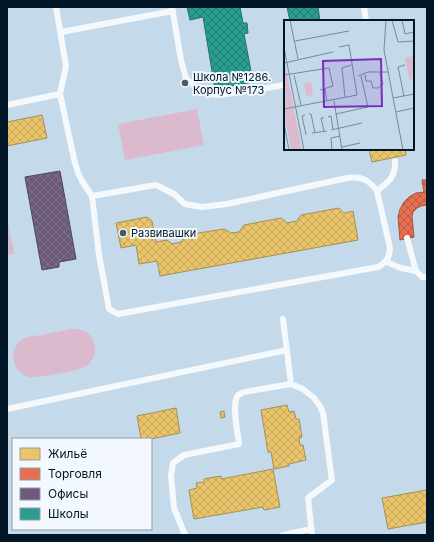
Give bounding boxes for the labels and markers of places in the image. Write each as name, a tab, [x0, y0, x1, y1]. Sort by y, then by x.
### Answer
place label: Школа №1286. Корпус №173	[193, 70, 271, 97]
marker: Школа №1286. Корпус №173	[180, 78, 190, 88]
place label: Развивашки	[131, 226, 196, 240]
marker: Развивашки	[118, 228, 128, 238]

